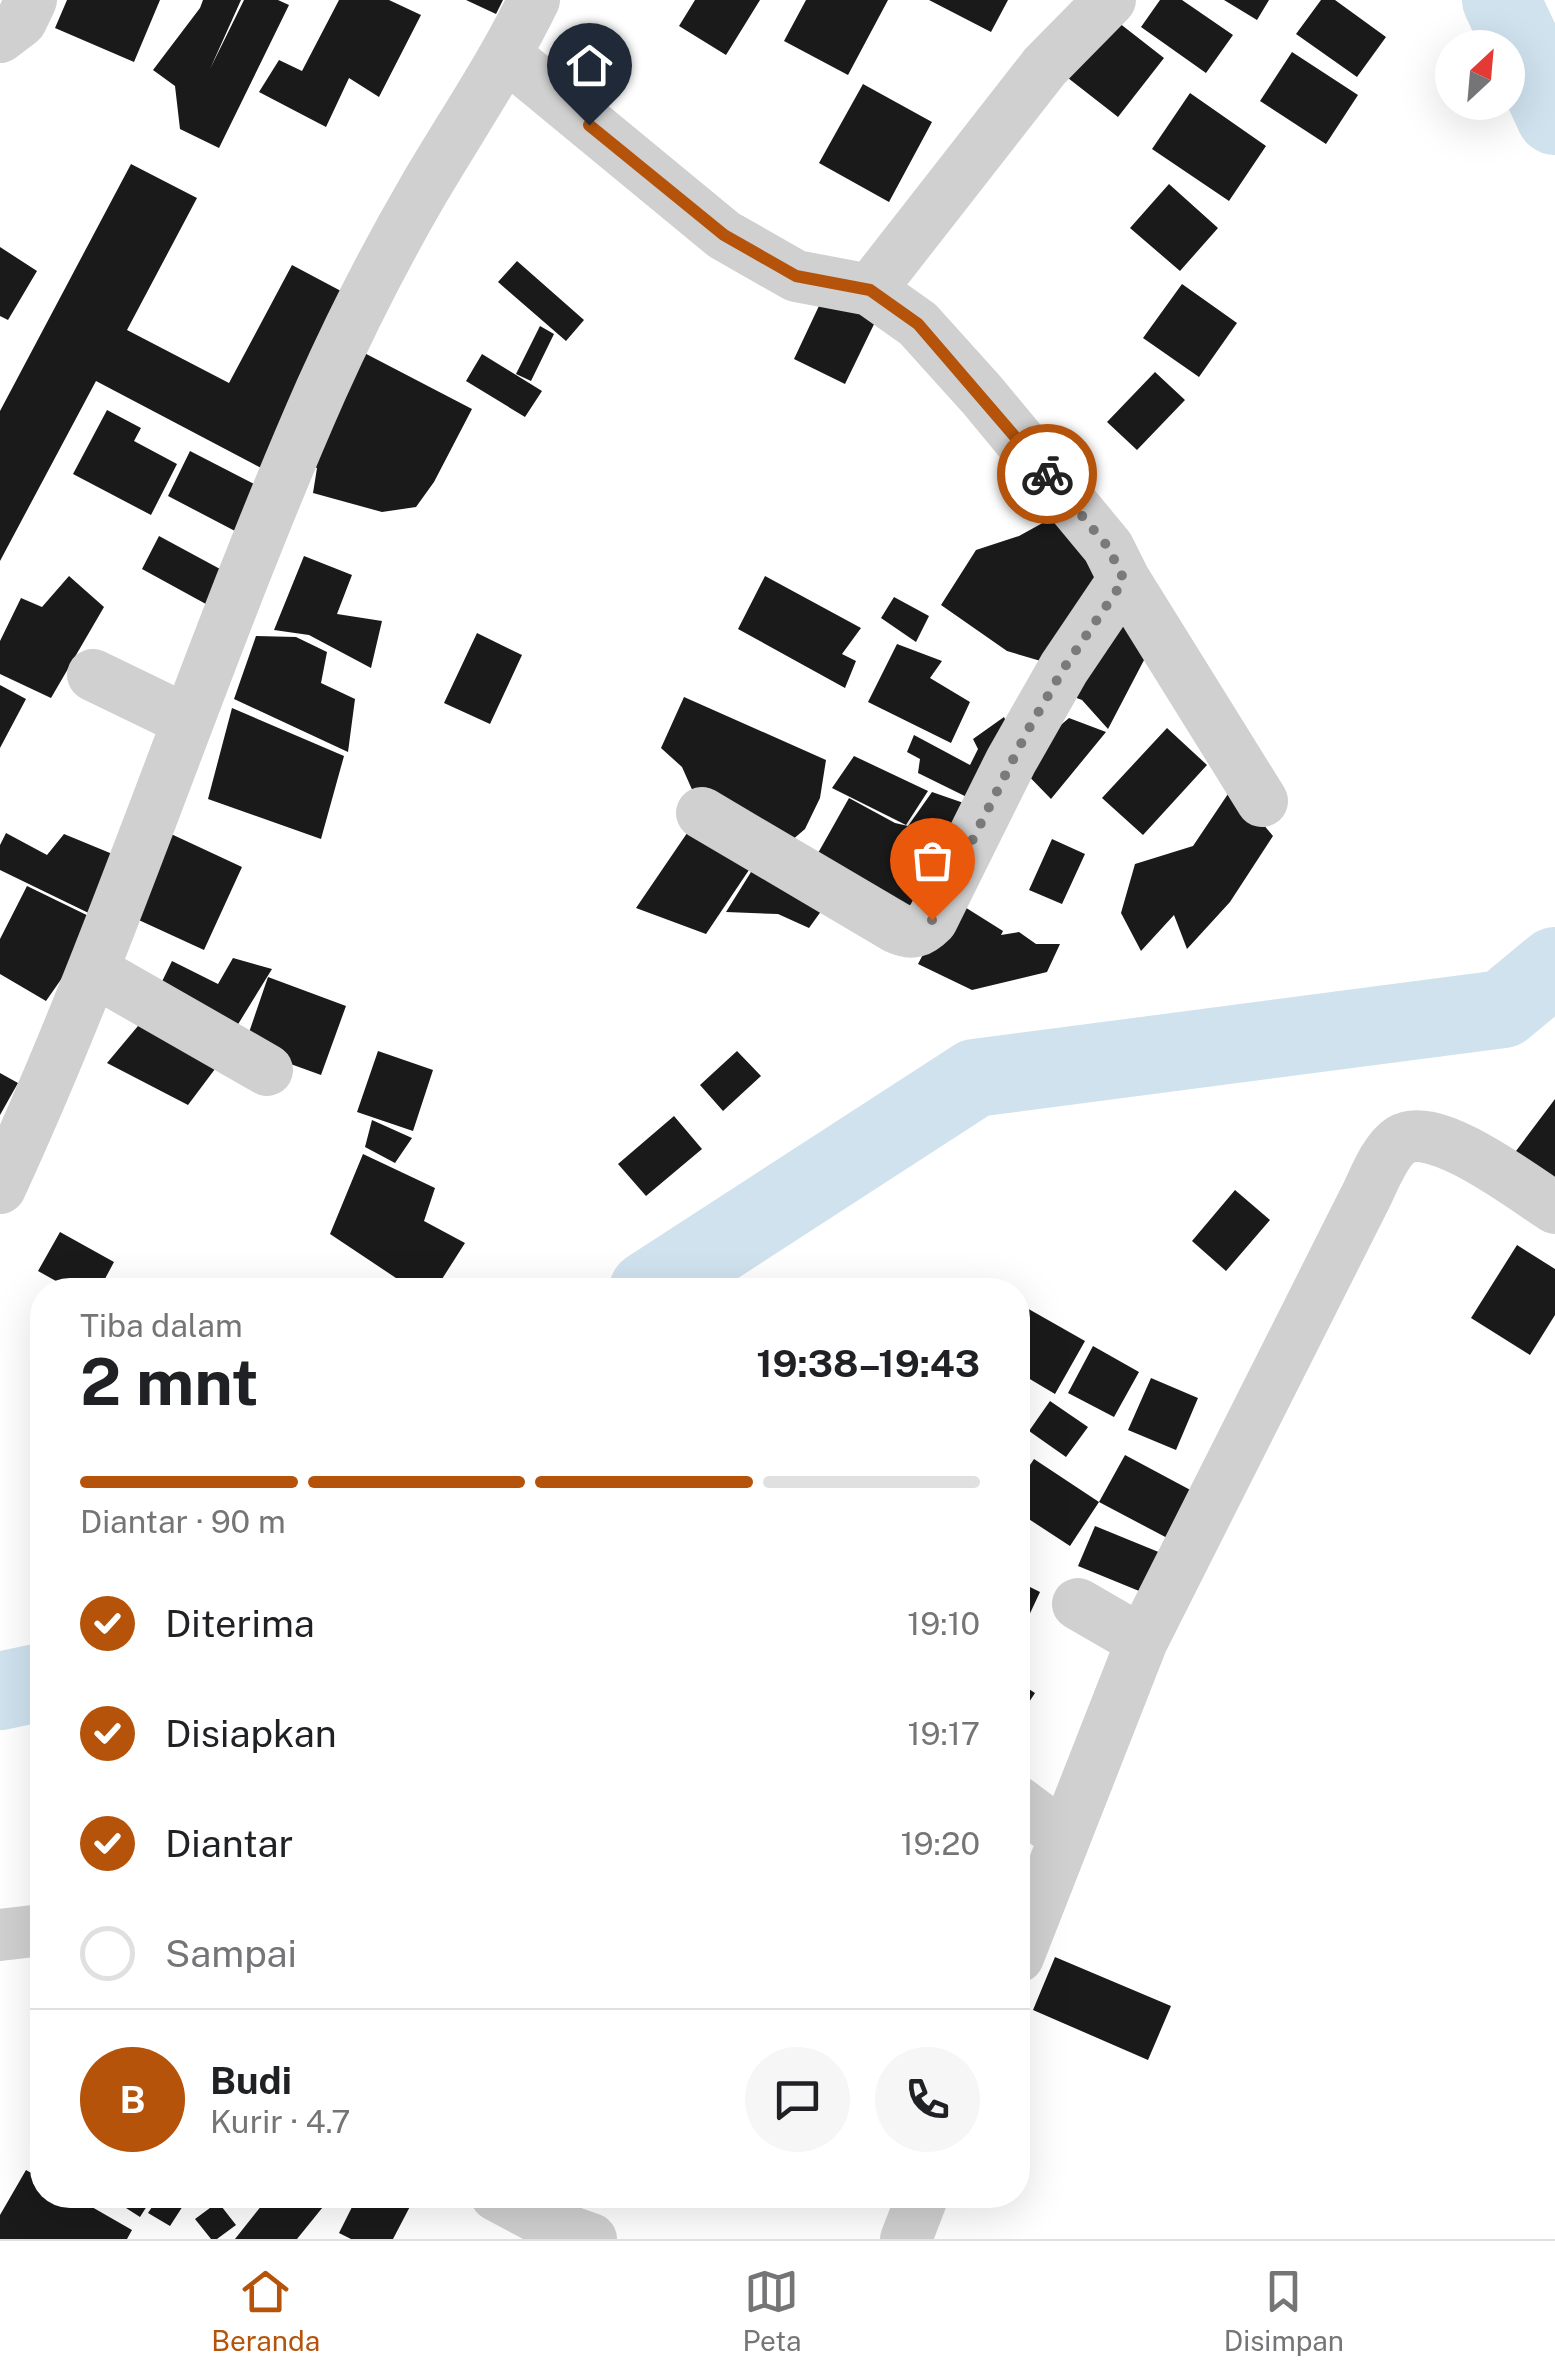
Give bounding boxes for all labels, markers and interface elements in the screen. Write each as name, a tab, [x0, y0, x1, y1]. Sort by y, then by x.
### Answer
pin	[547, 23, 632, 126]
north arrow	[1435, 30, 1525, 120]
map controls	[1435, 30, 1525, 120]
icon: home	[562, 38, 617, 93]
courier	[997, 424, 1097, 524]
icon: bike	[1020, 447, 1075, 502]
pin	[890, 818, 975, 921]
icon: bag	[905, 833, 960, 888]
text: Tiba dalam	[80, 1307, 243, 1344]
text: 19:38–19:43	[756, 1341, 980, 1386]
text: 2 mnt	[80, 1343, 259, 1420]
text: Diantar · 90 m	[80, 1503, 286, 1540]
icon: check	[80, 1596, 135, 1651]
text: Diterima	[165, 1601, 315, 1646]
text: 19:10	[907, 1605, 980, 1642]
icon: check	[80, 1706, 135, 1761]
text: Disiapkan	[165, 1711, 337, 1756]
text: 19:17	[908, 1715, 980, 1752]
icon: check	[80, 1816, 135, 1871]
text: Diantar	[165, 1821, 293, 1866]
text: 19:20	[900, 1825, 980, 1862]
text: Sampai	[165, 1931, 297, 1976]
button: chat	[745, 2047, 850, 2152]
button: phone	[875, 2047, 980, 2152]
text: Budi	[210, 2058, 292, 2103]
text: B	[119, 2077, 146, 2122]
text: Kurir · 4.7	[210, 2103, 350, 2140]
tab: Beranda	[211, 2264, 320, 2357]
tab: Peta	[742, 2264, 802, 2357]
tab: Disimpan	[1224, 2264, 1344, 2357]

